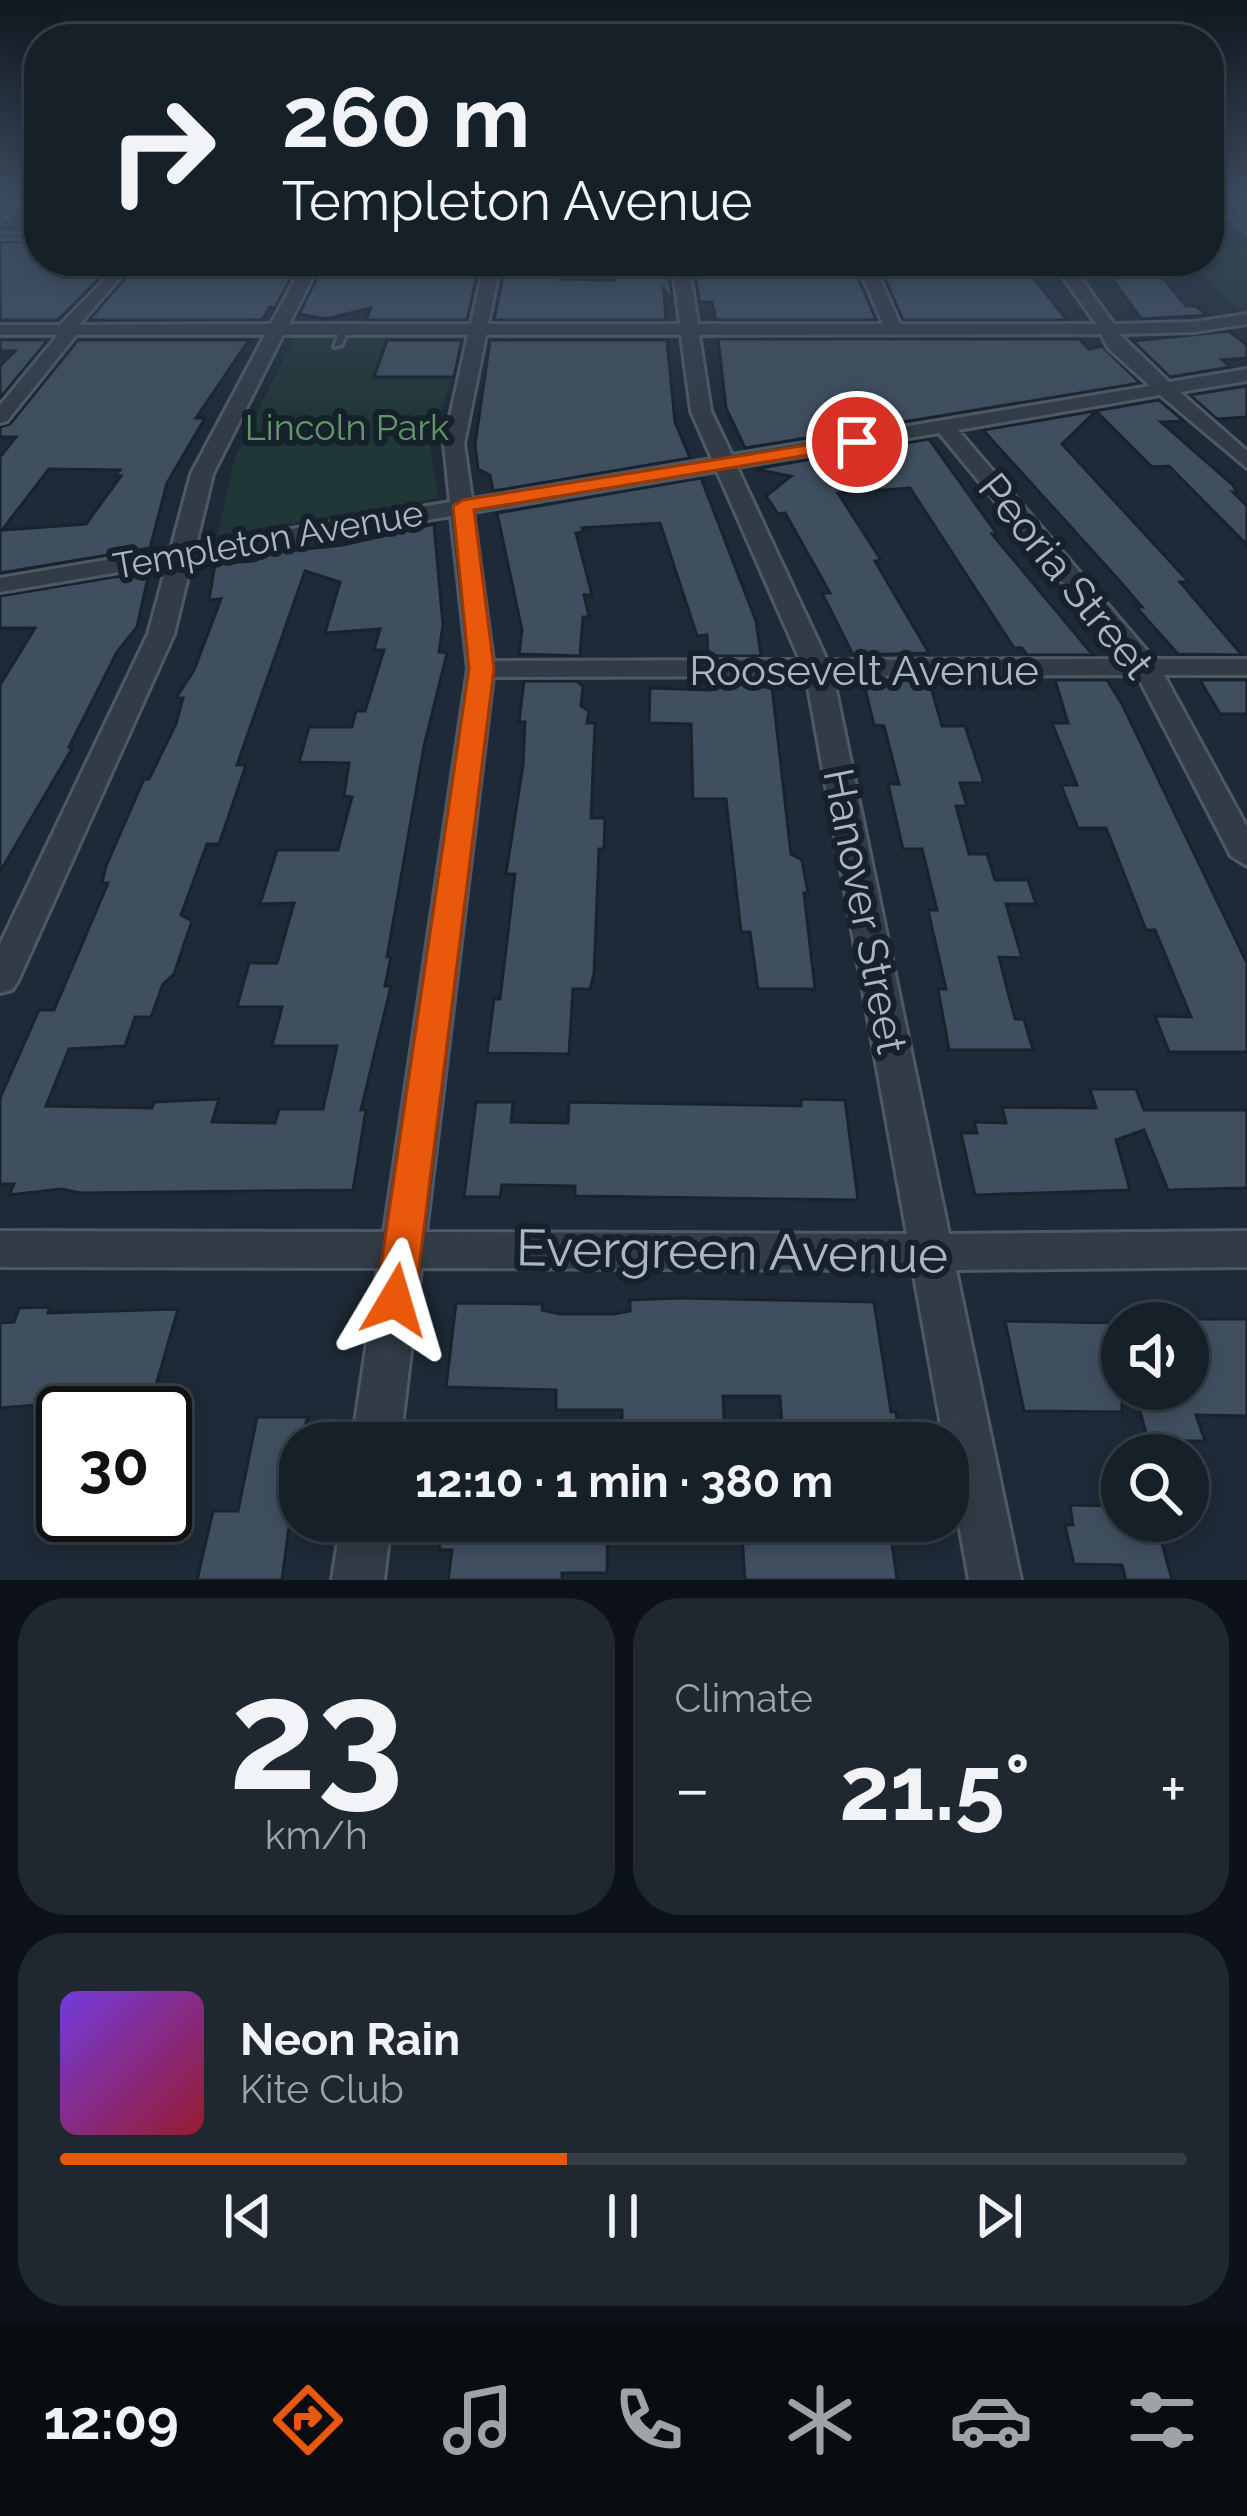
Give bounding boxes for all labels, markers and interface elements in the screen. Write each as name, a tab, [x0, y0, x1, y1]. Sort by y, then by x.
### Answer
text: 260 m	[282, 68, 530, 167]
icon: right	[84, 72, 240, 228]
text: Templeton Avenue	[282, 169, 752, 233]
pin	[806, 391, 908, 493]
park label: Lincoln Park	[245, 406, 449, 448]
icon: arrive	[824, 409, 890, 475]
street label: Peoria Street	[969, 464, 1163, 688]
street label: Templeton Avenue	[110, 491, 426, 587]
street label: Roosevelt Avenue	[689, 646, 1039, 695]
street label: Hanover Street	[813, 764, 917, 1058]
street label: Evergreen Avenue	[515, 1217, 949, 1285]
position arrow	[332, 1237, 458, 1363]
map controls	[1101, 1302, 1209, 1542]
button: sound	[1101, 1302, 1209, 1410]
speed limit sign: 30	[36, 1386, 192, 1542]
button: search	[1101, 1434, 1209, 1542]
text: 12:10 · 1 min · 380 m	[415, 1455, 833, 1508]
text: 23	[229, 1642, 404, 1826]
text: Climate	[675, 1675, 813, 1721]
text: 21.5°	[839, 1735, 1030, 1841]
text: −	[675, 1750, 710, 1827]
text: +	[1160, 1750, 1187, 1827]
text: km/h	[265, 1812, 368, 1858]
text: Neon Rain	[240, 2013, 460, 2066]
text: Kite Club	[240, 2066, 404, 2112]
icon: previous	[215, 2183, 281, 2249]
icon: pause	[590, 2183, 656, 2249]
icon: next	[966, 2183, 1032, 2249]
icon: directions	[266, 2378, 350, 2462]
icon: music	[436, 2378, 520, 2462]
icon: phone	[607, 2378, 691, 2462]
icon: climate	[778, 2378, 862, 2462]
icon: car	[949, 2378, 1033, 2462]
icon: filters	[1120, 2378, 1204, 2462]
text: 12:09	[43, 2388, 179, 2452]

